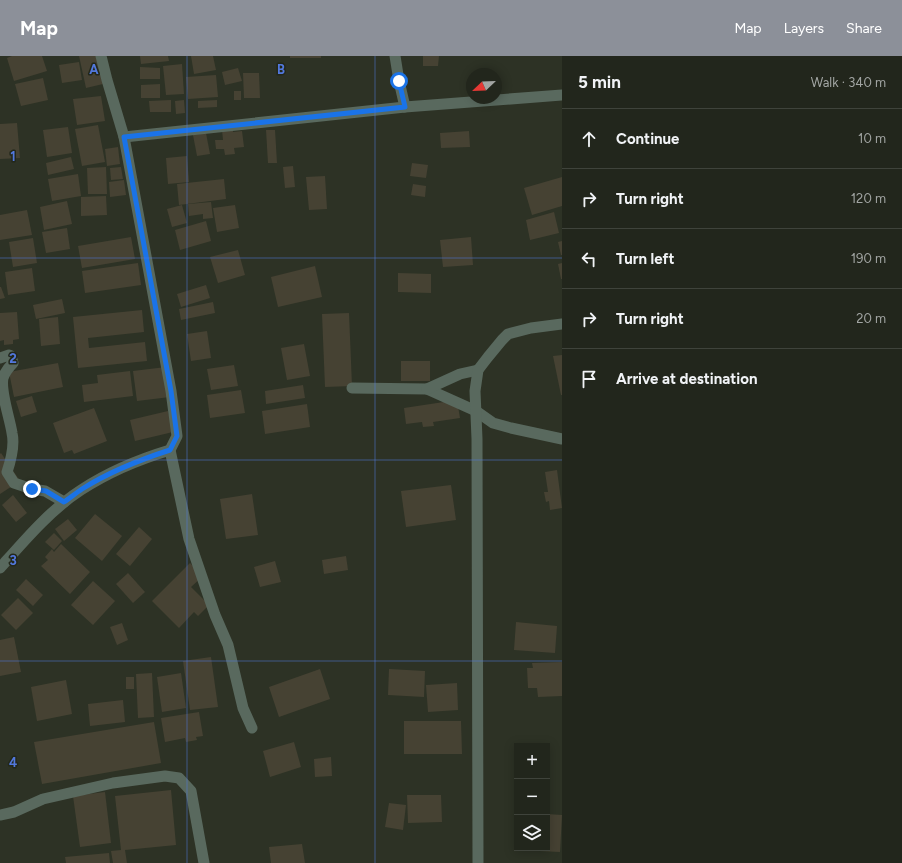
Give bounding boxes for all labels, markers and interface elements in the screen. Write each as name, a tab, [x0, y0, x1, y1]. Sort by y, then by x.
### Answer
text: Map	[20, 17, 58, 40]
text: Map	[734, 20, 762, 37]
text: Layers	[784, 20, 824, 37]
text: Share	[846, 20, 882, 37]
text: A	[89, 62, 99, 77]
text: B	[277, 62, 285, 77]
north arrow	[466, 68, 502, 104]
route start	[390, 72, 408, 90]
text: 5 min	[578, 72, 621, 92]
text: Walk · 340 m	[811, 75, 886, 90]
icon: ahead	[578, 128, 600, 150]
text: Continue	[616, 130, 679, 148]
text: 10 m	[858, 131, 886, 146]
text: 1	[10, 149, 16, 164]
icon: right	[578, 188, 600, 210]
text: Turn right	[616, 190, 684, 208]
text: 120 m	[851, 191, 886, 206]
icon: left	[578, 248, 600, 270]
text: Turn left	[616, 250, 674, 268]
text: 190 m	[851, 251, 886, 266]
icon: right	[578, 308, 600, 330]
text: Turn right	[616, 310, 684, 328]
text: 20 m	[856, 311, 886, 326]
text: 2	[9, 351, 17, 366]
icon: arrive	[578, 368, 600, 390]
text: Arrive at destination	[616, 370, 757, 388]
route end	[23, 480, 41, 498]
text: 3	[9, 553, 17, 568]
map controls	[514, 743, 550, 851]
button: +	[514, 743, 550, 779]
text: 4	[9, 755, 17, 770]
button: −	[514, 779, 550, 815]
button: layers	[514, 815, 550, 851]

